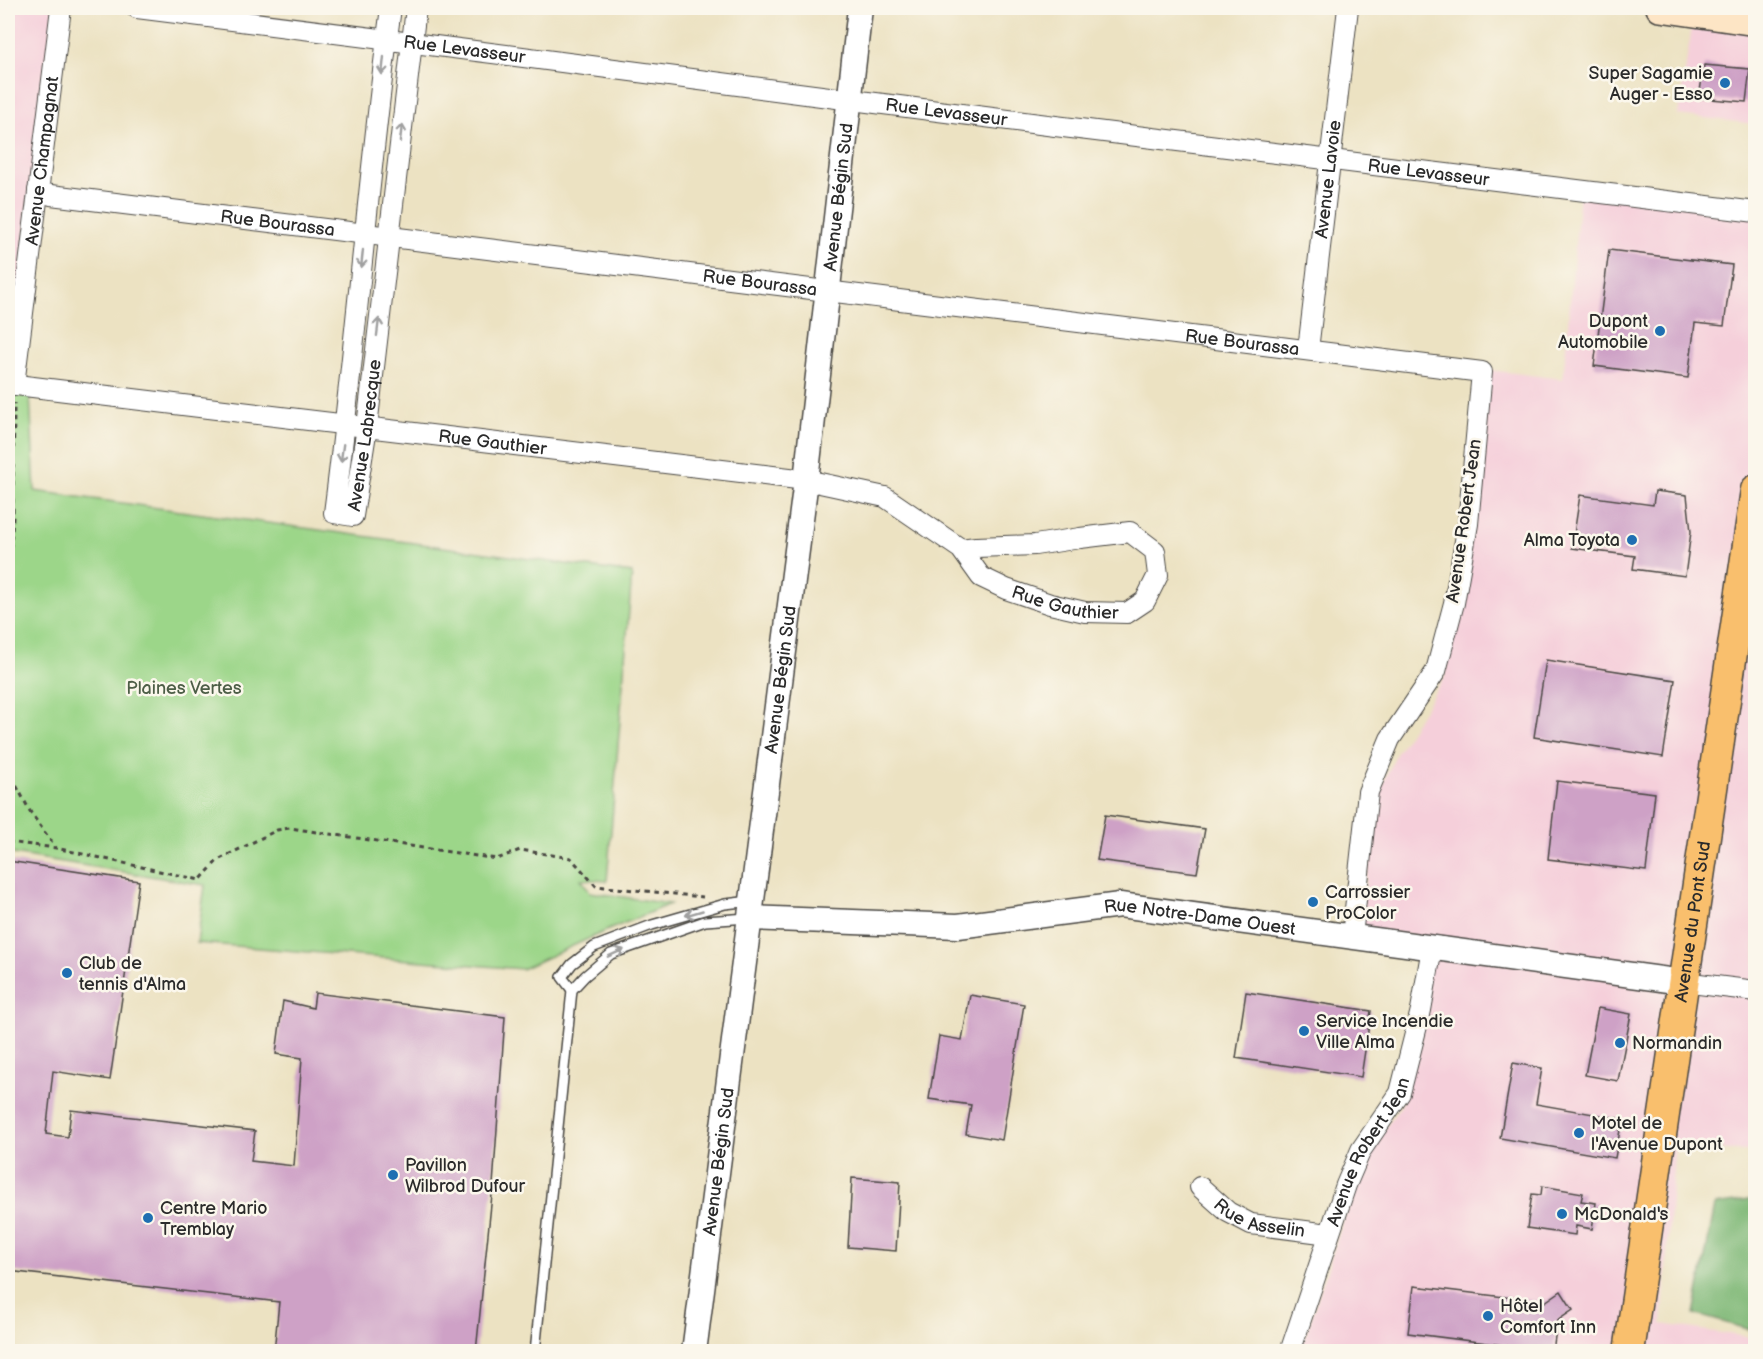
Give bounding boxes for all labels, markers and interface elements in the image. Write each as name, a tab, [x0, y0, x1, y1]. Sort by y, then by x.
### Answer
street label: Rue Levasseur	[402, 31, 527, 68]
one-way arrow	[378, 55, 389, 75]
place label: Super Sagamie Auger - Esso	[1589, 63, 1713, 105]
street label: Avenue Champagnat	[21, 75, 63, 246]
marker: Super Sagamie Auger - Esso	[1718, 76, 1732, 90]
street label: Rue Levasseur	[884, 94, 1009, 130]
street label: Avenue Lavoie	[1311, 119, 1345, 239]
street label: Avenue Bégin Sud	[819, 122, 857, 272]
one-way arrow	[396, 124, 407, 144]
street label: Rue Levasseur	[1366, 155, 1491, 190]
street label: Rue Bourassa	[219, 206, 336, 241]
one-way arrow	[356, 249, 367, 269]
street label: Rue Bourassa	[702, 265, 818, 300]
place label: Dupont Automobile	[1558, 311, 1648, 353]
one-way arrow	[373, 318, 384, 338]
marker: Dupont Automobile	[1653, 324, 1667, 338]
street label: Rue Bourassa	[1184, 325, 1301, 360]
street label: Avenue Labrecque	[343, 358, 385, 513]
street label: Rue Gauthier	[437, 425, 548, 459]
street label: Avenue Robert Jean	[1442, 438, 1486, 604]
one-way arrow	[336, 443, 347, 463]
place label: Alma Toyota	[1524, 530, 1620, 551]
marker: Alma Toyota	[1625, 533, 1639, 547]
street label: Rue Gauthier	[1009, 581, 1119, 623]
street label: Avenue Bégin Sud	[760, 604, 800, 755]
park label: Plaines Vertes	[126, 678, 242, 699]
street label: Avenue du Pont Sud	[1670, 840, 1715, 1004]
place label: Carrossier ProColor	[1325, 882, 1411, 924]
street label: Rue Notre-Dame Ouest	[1103, 894, 1297, 939]
marker: Carrossier ProColor	[1306, 895, 1320, 909]
one-way arrow	[685, 908, 704, 919]
one-way arrow	[607, 947, 625, 959]
place label: Club de tennis d'Alma	[79, 953, 186, 995]
marker: Club de tennis d'Alma	[60, 966, 74, 980]
place label: Service Incendie Ville Alma	[1316, 1011, 1454, 1053]
marker: Service Incendie Ville Alma	[1297, 1024, 1311, 1038]
place label: Normandin	[1632, 1033, 1722, 1054]
marker: Normandin	[1613, 1036, 1627, 1050]
street label: Avenue Robert Jean	[1322, 1075, 1414, 1229]
street label: Avenue Bégin Sud	[699, 1086, 738, 1237]
place label: Motel de l'Avenue Dupont	[1591, 1113, 1723, 1155]
marker: Motel de l'Avenue Dupont	[1572, 1126, 1586, 1140]
place label: Pavillon Wilbrod Dufour	[405, 1155, 526, 1197]
marker: Pavillon Wilbrod Dufour	[386, 1168, 400, 1182]
street label: Rue Asselin	[1210, 1194, 1306, 1241]
place label: Centre Mario Tremblay	[160, 1198, 267, 1240]
place label: McDonald's	[1574, 1204, 1669, 1225]
marker: McDonald's	[1555, 1207, 1569, 1221]
marker: Centre Mario Tremblay	[141, 1211, 155, 1225]
place label: Hôtel Comfort Inn	[1500, 1296, 1596, 1338]
marker: Hôtel Comfort Inn	[1481, 1309, 1495, 1323]

